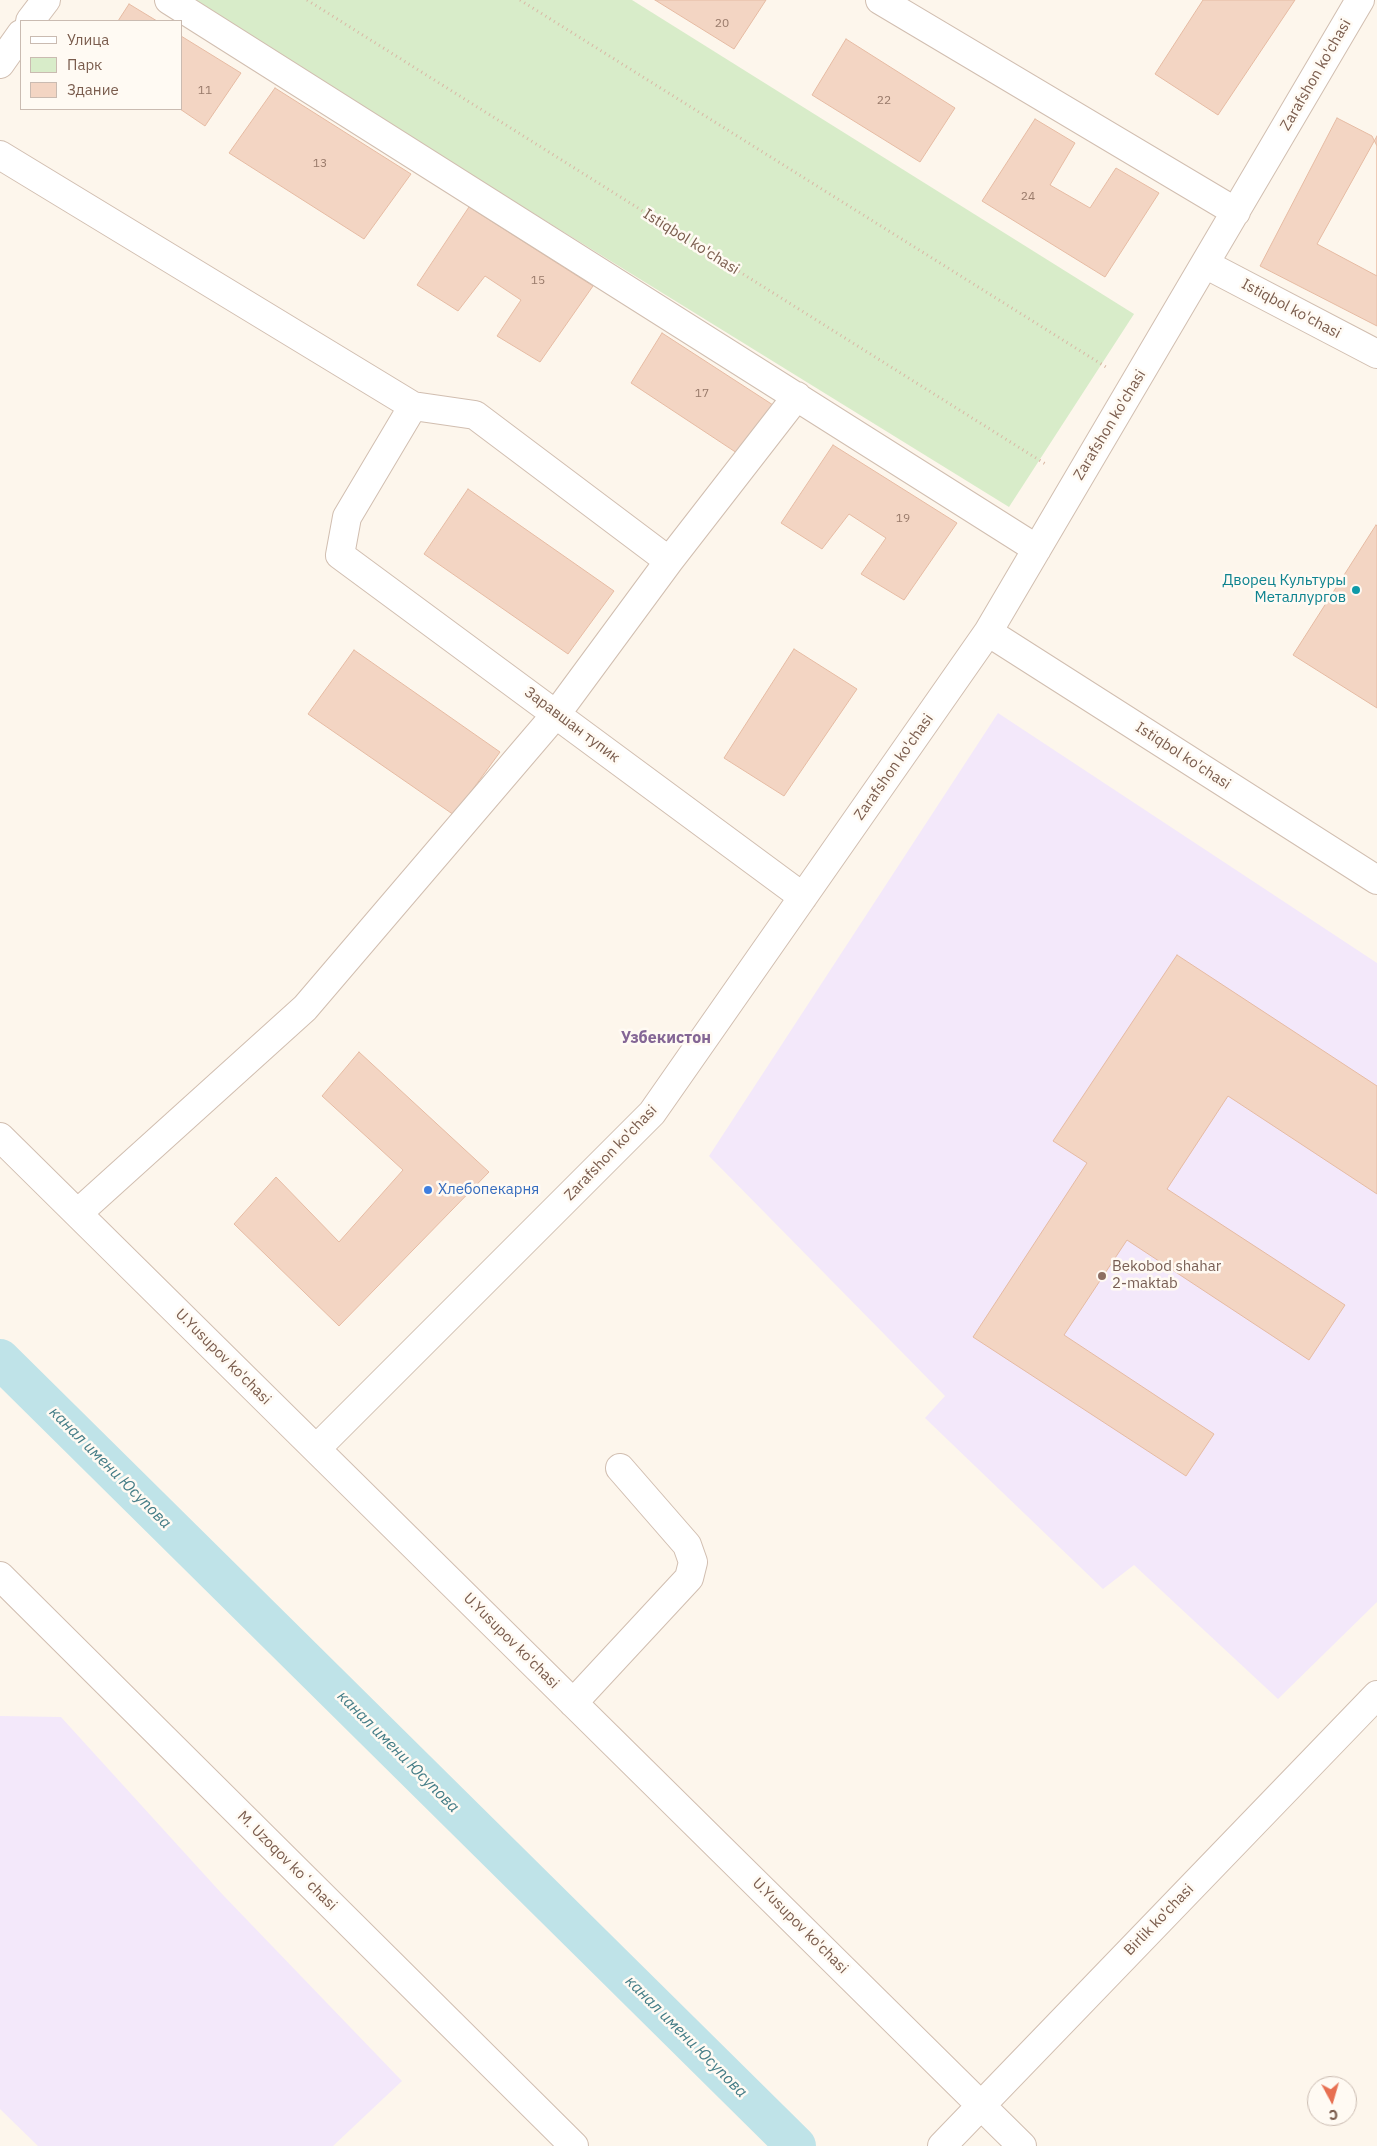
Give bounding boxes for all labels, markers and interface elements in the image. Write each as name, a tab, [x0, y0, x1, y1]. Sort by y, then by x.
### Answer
street label: Zarafshon ko'chasi	[1277, 16, 1355, 134]
house number: 20	[715, 17, 729, 31]
legend	[20, 20, 182, 110]
text: Улица	[67, 30, 109, 49]
text: Парк	[67, 55, 102, 74]
text: Здание	[67, 80, 119, 99]
house number: 11	[198, 84, 212, 98]
house number: 22	[877, 94, 891, 108]
house number: 13	[313, 157, 327, 171]
house number: 24	[1021, 190, 1035, 204]
street label: Istiqbol ko'chasi	[640, 205, 742, 279]
house number: 15	[531, 274, 545, 288]
street label: Istiqbol ko'chasi	[1238, 275, 1344, 343]
street label: Zarafshon ko'chasi	[1070, 367, 1150, 483]
house number: 17	[695, 387, 709, 401]
house number: 19	[896, 512, 910, 526]
place label: Дворец Культуры Металлургов	[1222, 572, 1346, 607]
marker: Дворец Культуры Металлургов	[1350, 584, 1362, 596]
street label: Заравшан тупик	[521, 683, 623, 767]
street label: Zarafshon ko'chasi	[851, 710, 937, 824]
street label: Istiqbol ko'chasi	[1132, 719, 1234, 793]
district label: Узбекистон	[621, 1028, 711, 1048]
street label: Zarafshon ko'chasi	[561, 1102, 661, 1204]
place label: Хлебопекарня	[438, 1181, 539, 1199]
marker: Хлебопекарня	[422, 1184, 434, 1196]
place label: Bekobod shahar 2-maktab	[1112, 1258, 1221, 1293]
marker: Bekobod shahar 2-maktab	[1096, 1270, 1108, 1282]
street label: U.Yusupov ko'chasi	[171, 1305, 275, 1409]
water label: канал имени Юсупова	[45, 1403, 175, 1533]
street label: U.Yusupov ko'chasi	[459, 1589, 563, 1693]
water label: канал имени Юсупова	[333, 1687, 463, 1817]
street label: M. Uzoqov koʻchasi	[234, 1808, 340, 1914]
street label: U.Yusupov ko'chasi	[748, 1874, 852, 1978]
street label: Birlik ko'chasi	[1120, 1880, 1198, 1960]
water label: канал имени Юсупова	[621, 1972, 751, 2102]
north arrow	[1307, 2076, 1357, 2126]
text: С	[1328, 2105, 1339, 2124]

